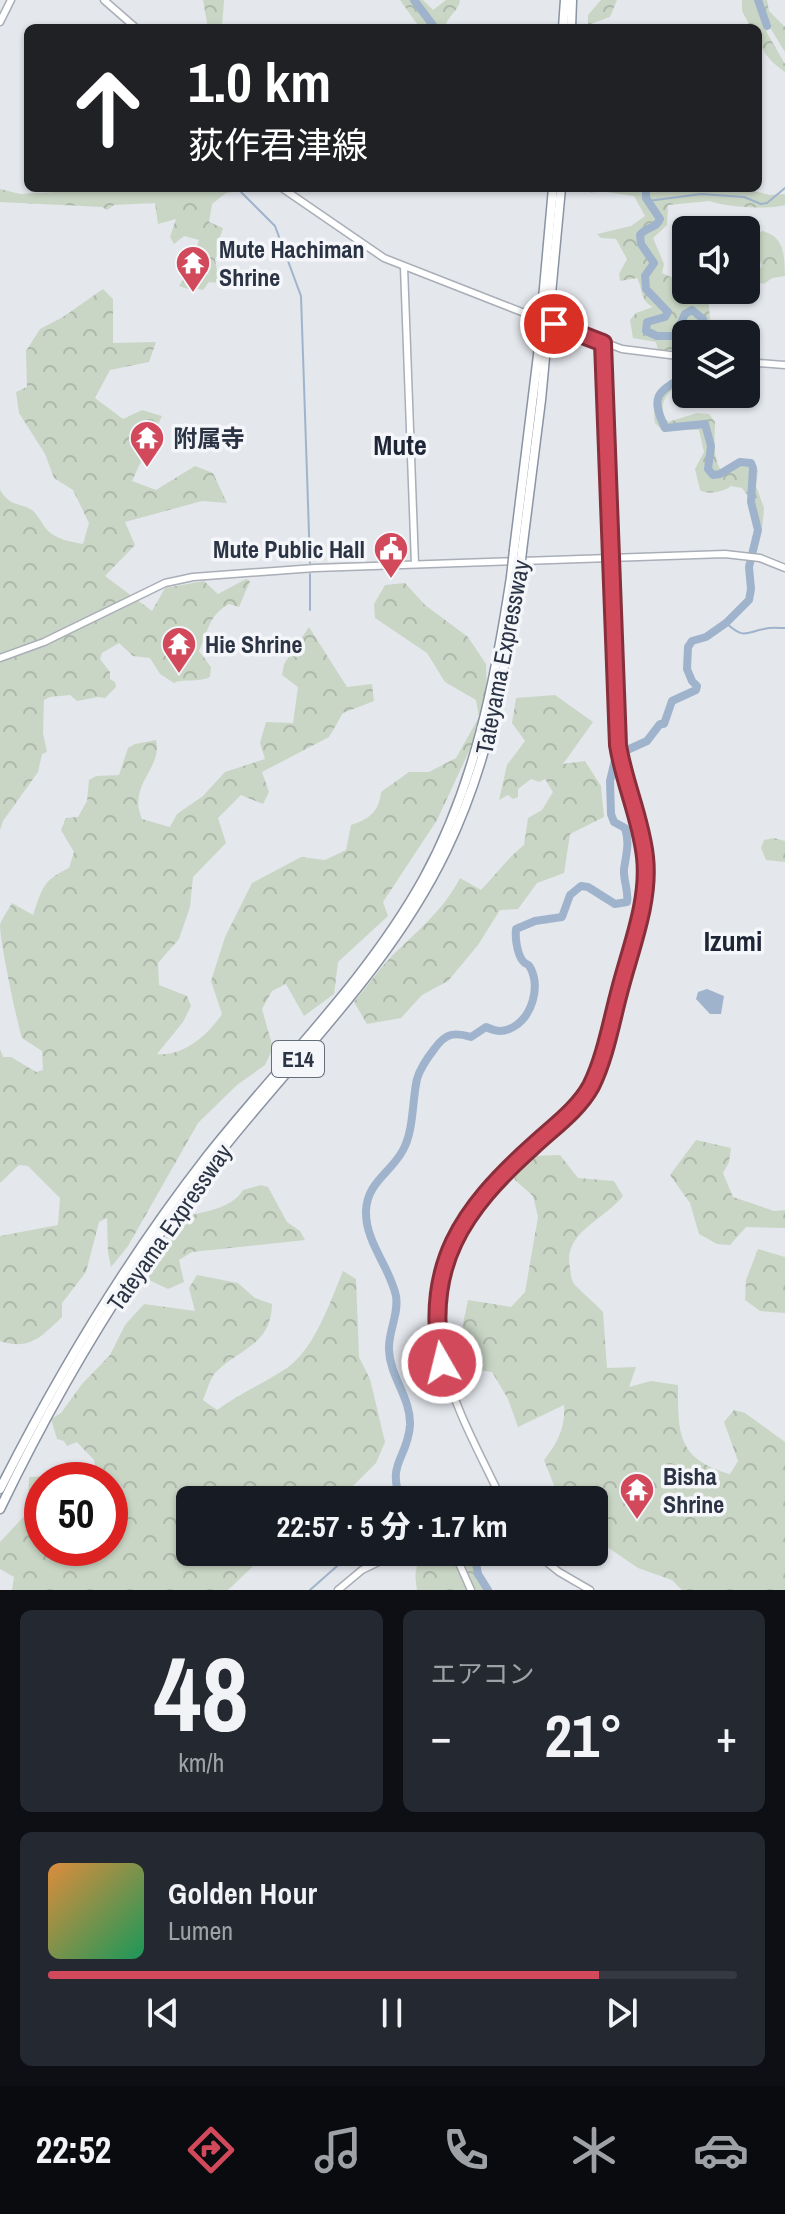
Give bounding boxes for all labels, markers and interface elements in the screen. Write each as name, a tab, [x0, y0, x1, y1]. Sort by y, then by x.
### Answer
text: 1.0 km	[188, 44, 331, 119]
icon: ahead	[56, 56, 160, 160]
text: 荻作君津線	[188, 121, 368, 169]
map controls	[672, 216, 760, 408]
button: sound	[672, 216, 760, 304]
place label: Mute Hachiman Shrine	[219, 233, 364, 293]
temple icon: Mute Hachiman Shrine	[174, 244, 212, 294]
pin	[520, 290, 588, 358]
icon: arrive	[532, 302, 576, 346]
button: layers	[672, 320, 760, 408]
temple icon: 附属寺	[128, 419, 166, 469]
place label: 附属寺	[173, 422, 245, 454]
district label: Mute	[373, 426, 427, 464]
public building icon: Mute Public Hall	[372, 530, 410, 580]
place label: Mute Public Hall	[213, 533, 365, 565]
street label: Tateyama Expressway	[467, 557, 537, 757]
temple icon: Hie Shrine	[160, 625, 198, 675]
place label: Hie Shrine	[205, 628, 302, 660]
district label: Izumi	[704, 922, 762, 960]
road number: E14	[272, 1041, 324, 1077]
street label: Tateyama Expressway	[99, 1137, 239, 1317]
position arrow	[400, 1321, 484, 1405]
place label: Bisha Shrine	[663, 1460, 724, 1520]
speed limit sign: 50	[24, 1462, 128, 1566]
temple icon: Bisha Shrine	[618, 1471, 656, 1521]
text: 22:57 · 5 分 · 1.7 km	[276, 1506, 508, 1546]
text: 48	[154, 1623, 249, 1763]
text: エアコン	[431, 1656, 535, 1691]
text: 21°	[544, 1695, 623, 1776]
text: −	[431, 1706, 452, 1766]
text: +	[716, 1706, 737, 1766]
text: km/h	[178, 1745, 224, 1780]
text: Golden Hour	[168, 1873, 317, 1913]
text: Lumen	[168, 1913, 233, 1948]
icon: previous	[141, 1991, 185, 2035]
icon: pause	[370, 1991, 414, 2035]
icon: next	[600, 1991, 644, 2035]
icon: directions	[183, 2122, 239, 2178]
icon: music	[310, 2122, 366, 2178]
icon: phone	[438, 2122, 494, 2178]
icon: climate	[566, 2122, 622, 2178]
icon: car	[693, 2122, 749, 2178]
text: 22:52	[36, 2126, 111, 2174]

